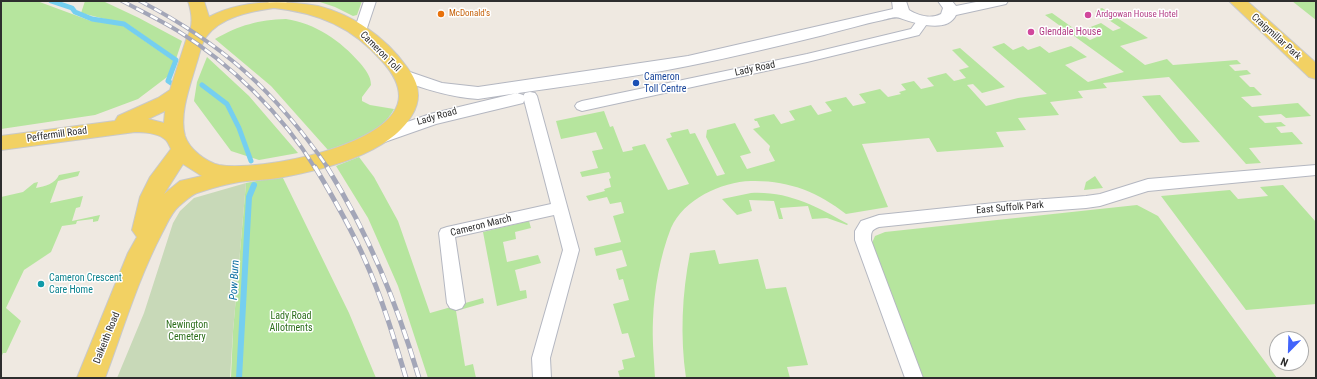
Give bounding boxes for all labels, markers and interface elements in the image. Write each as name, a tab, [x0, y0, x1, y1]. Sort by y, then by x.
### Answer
marker: McDonald's	[436, 9, 446, 19]
place label: McDonald's	[449, 9, 490, 19]
marker: Ardgowan House Hotel	[1083, 10, 1093, 20]
place label: Ardgowan House Hotel	[1096, 10, 1178, 20]
street label: Craigmillar Park	[1249, 11, 1303, 63]
place label: Glendale House	[1039, 26, 1101, 38]
marker: Glendale House	[1026, 27, 1036, 37]
street label: Cameron Toll	[357, 29, 403, 75]
street label: Lady Road	[734, 59, 776, 79]
place label: Cameron Toll Centre	[644, 71, 686, 94]
marker: Cameron Toll Centre	[631, 78, 641, 88]
street label: Lady Road	[416, 106, 458, 128]
street label: Peffermill Road	[26, 125, 88, 145]
street label: East Suffolk Park	[976, 199, 1044, 217]
street label: Cameron March	[449, 213, 513, 239]
water label: Pow Burn	[227, 260, 243, 300]
place label: Cameron Crescent Care Home	[49, 272, 122, 296]
marker: Cameron Crescent Care Home	[36, 279, 46, 289]
park label: Lady Road Allotments	[270, 310, 312, 334]
street label: Dalkeith Road	[91, 311, 123, 365]
park label: Newington Cemetery	[166, 319, 208, 342]
north arrow	[1269, 331, 1309, 371]
text: N	[1279, 354, 1290, 369]

